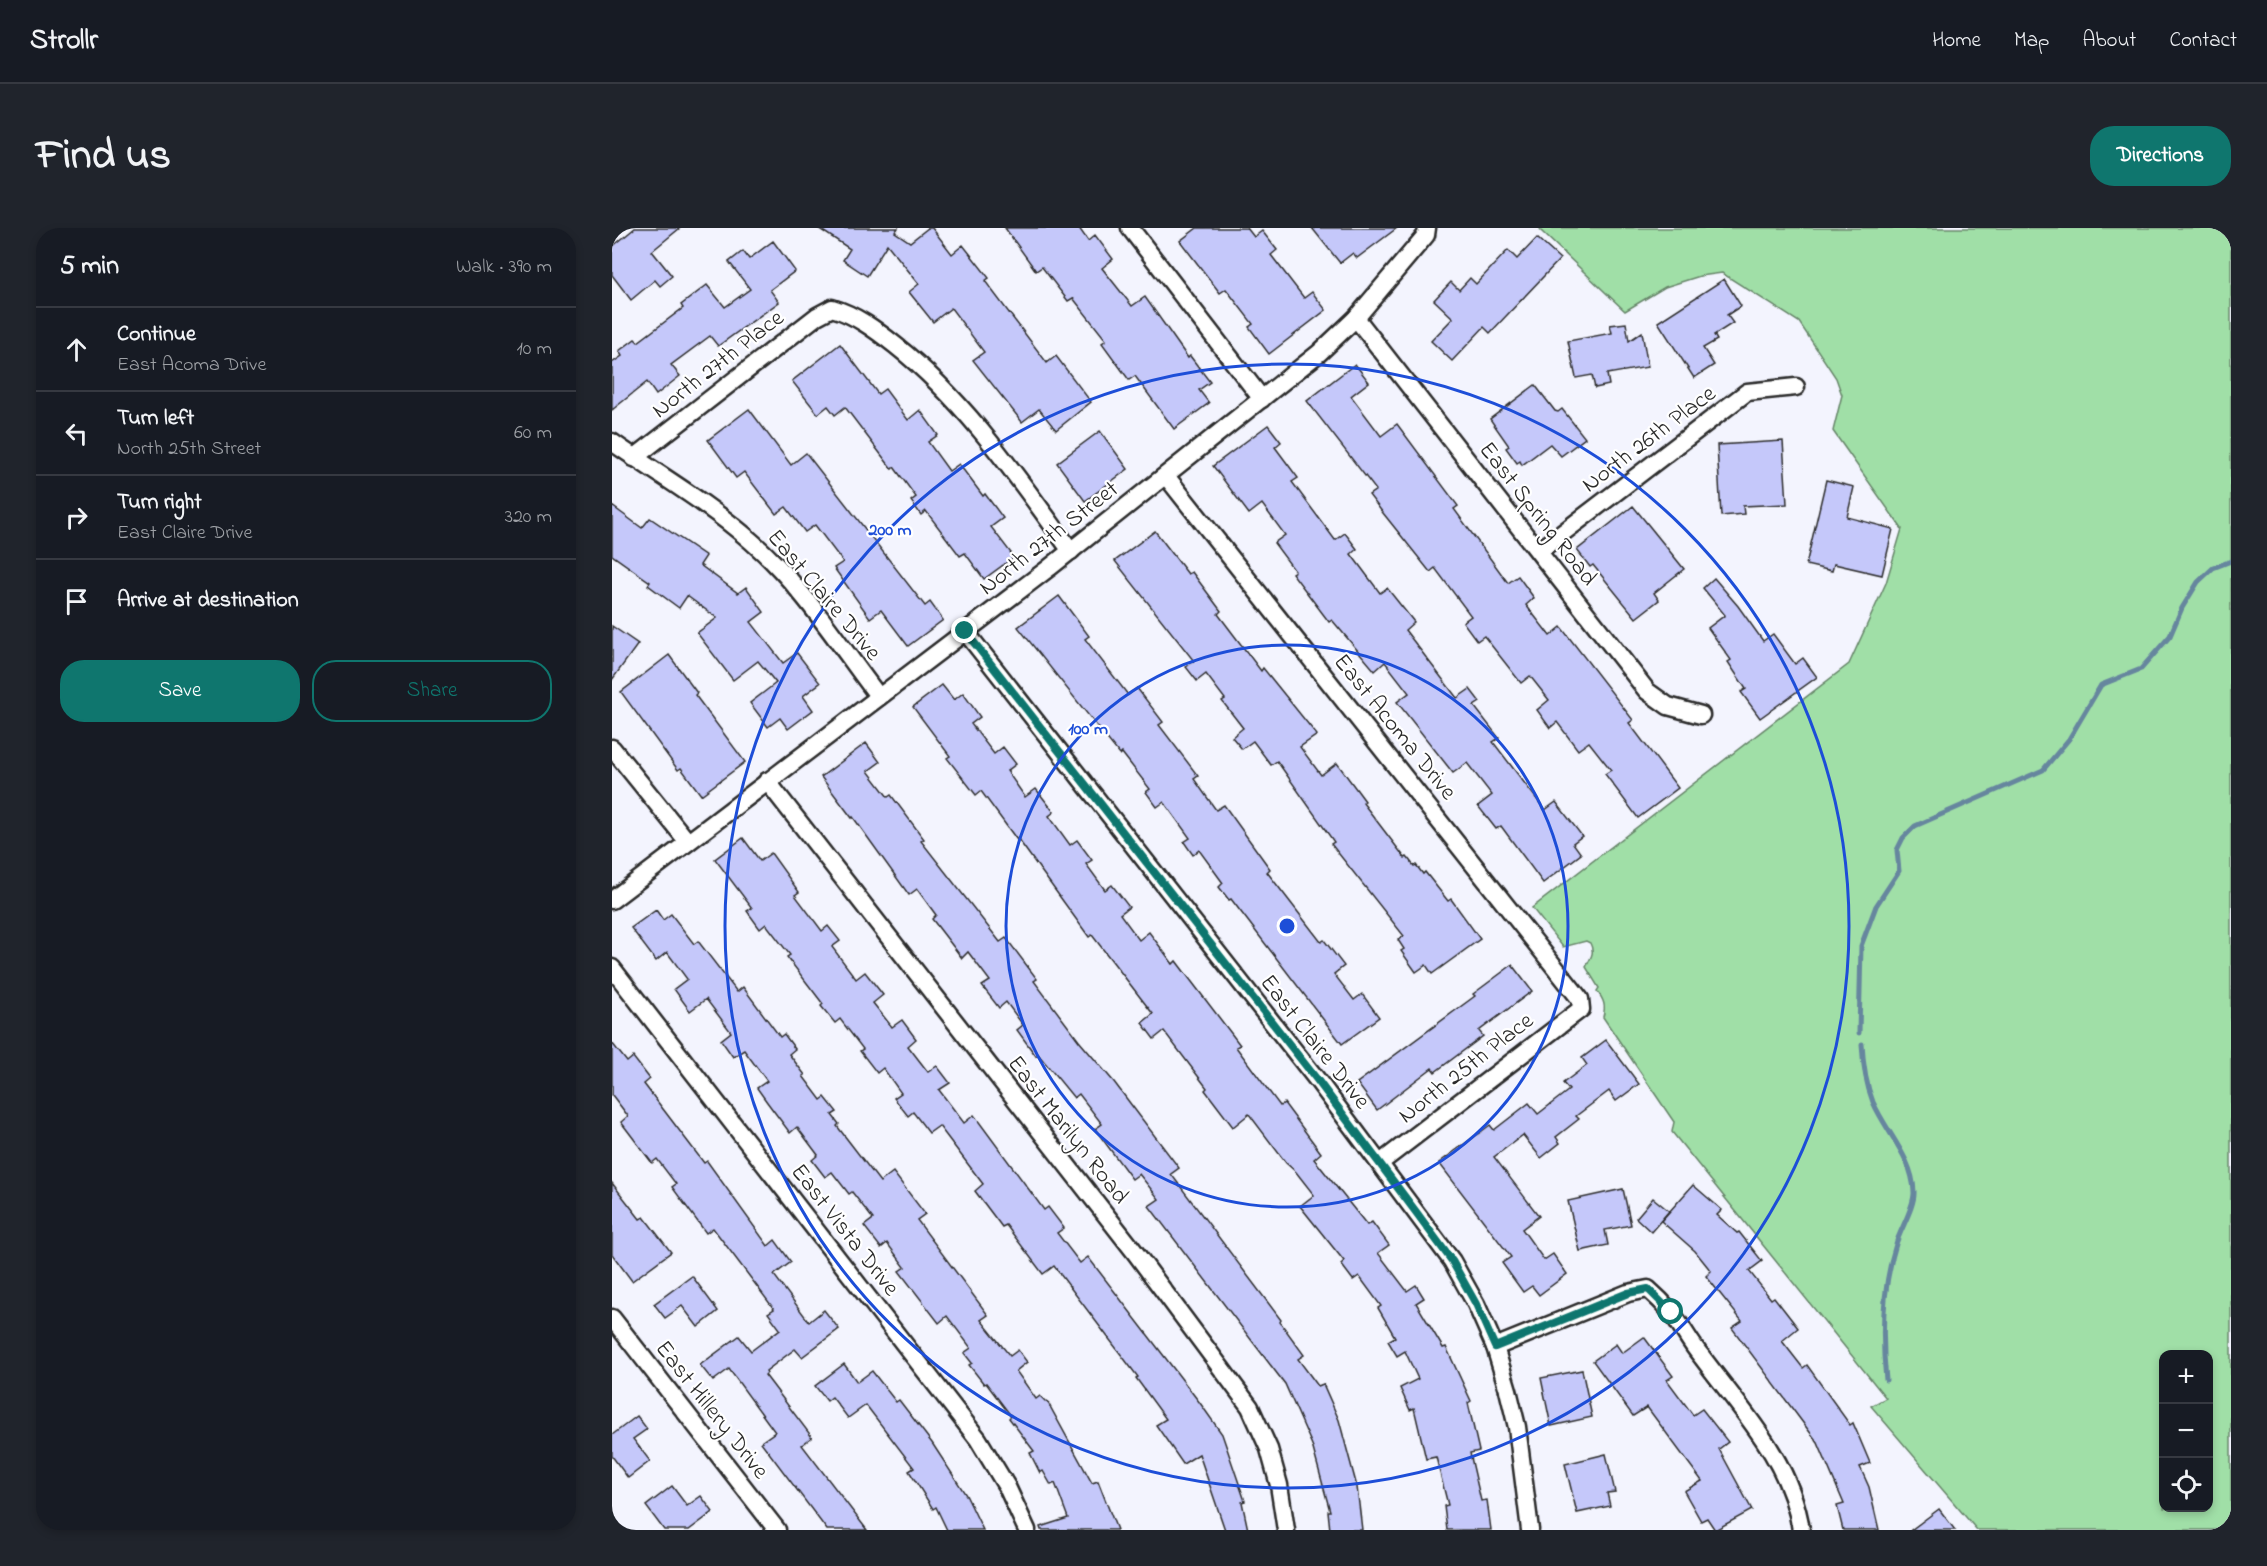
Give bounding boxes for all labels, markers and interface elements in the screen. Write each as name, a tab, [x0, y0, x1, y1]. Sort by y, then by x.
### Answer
text: Strollr	[30, 21, 98, 62]
text: Home	[1932, 26, 1981, 56]
text: Map	[2014, 26, 2049, 56]
text: About	[2082, 26, 2136, 56]
text: Contact	[2169, 26, 2237, 56]
text: Find us	[36, 126, 171, 187]
button: Directions	[2090, 126, 2231, 186]
text: 5 min	[60, 248, 119, 286]
text: Walk · 390 m	[456, 253, 552, 282]
street label: North 27th Place	[645, 302, 792, 428]
text: Continue	[117, 319, 196, 351]
icon: ahead	[60, 333, 93, 366]
text: 10 m	[516, 335, 552, 364]
text: East Acoma Drive	[117, 351, 267, 380]
street label: North 26th Place	[1575, 378, 1724, 502]
text: Turn left	[117, 403, 194, 435]
icon: left	[60, 417, 93, 450]
text: 60 m	[514, 419, 552, 448]
text: North 25th Street	[117, 435, 261, 464]
street label: East Spring Road	[1469, 435, 1605, 595]
street label: North 27th Street	[972, 473, 1127, 605]
text: Turn right	[117, 487, 202, 519]
icon: right	[60, 501, 93, 534]
text: 320 m	[505, 503, 552, 532]
text: 200 m	[868, 518, 912, 544]
text: East Claire Drive	[117, 519, 252, 548]
street label: East Claire Drive	[757, 522, 889, 669]
icon: arrive	[60, 585, 93, 618]
text: Arrive at destination	[117, 585, 299, 617]
route end	[951, 617, 977, 643]
street label: East Acoma Drive	[1324, 647, 1464, 808]
button: Save	[60, 660, 300, 722]
button: Share	[312, 660, 552, 722]
text: 100 m	[1068, 717, 1108, 743]
centre of rings	[1277, 916, 1297, 936]
street label: East Claire Drive	[1250, 968, 1378, 1118]
street label: North 25th Place	[1391, 1005, 1542, 1133]
street label: East Marilyn Road	[997, 1049, 1137, 1213]
street label: East Vista Drive	[781, 1157, 907, 1305]
route start	[1657, 1298, 1683, 1324]
street label: East Hillery Drive	[645, 1334, 777, 1488]
map controls	[2159, 1350, 2213, 1512]
button: +	[2159, 1350, 2213, 1404]
button: −	[2159, 1404, 2213, 1458]
button: locate	[2159, 1458, 2213, 1512]

